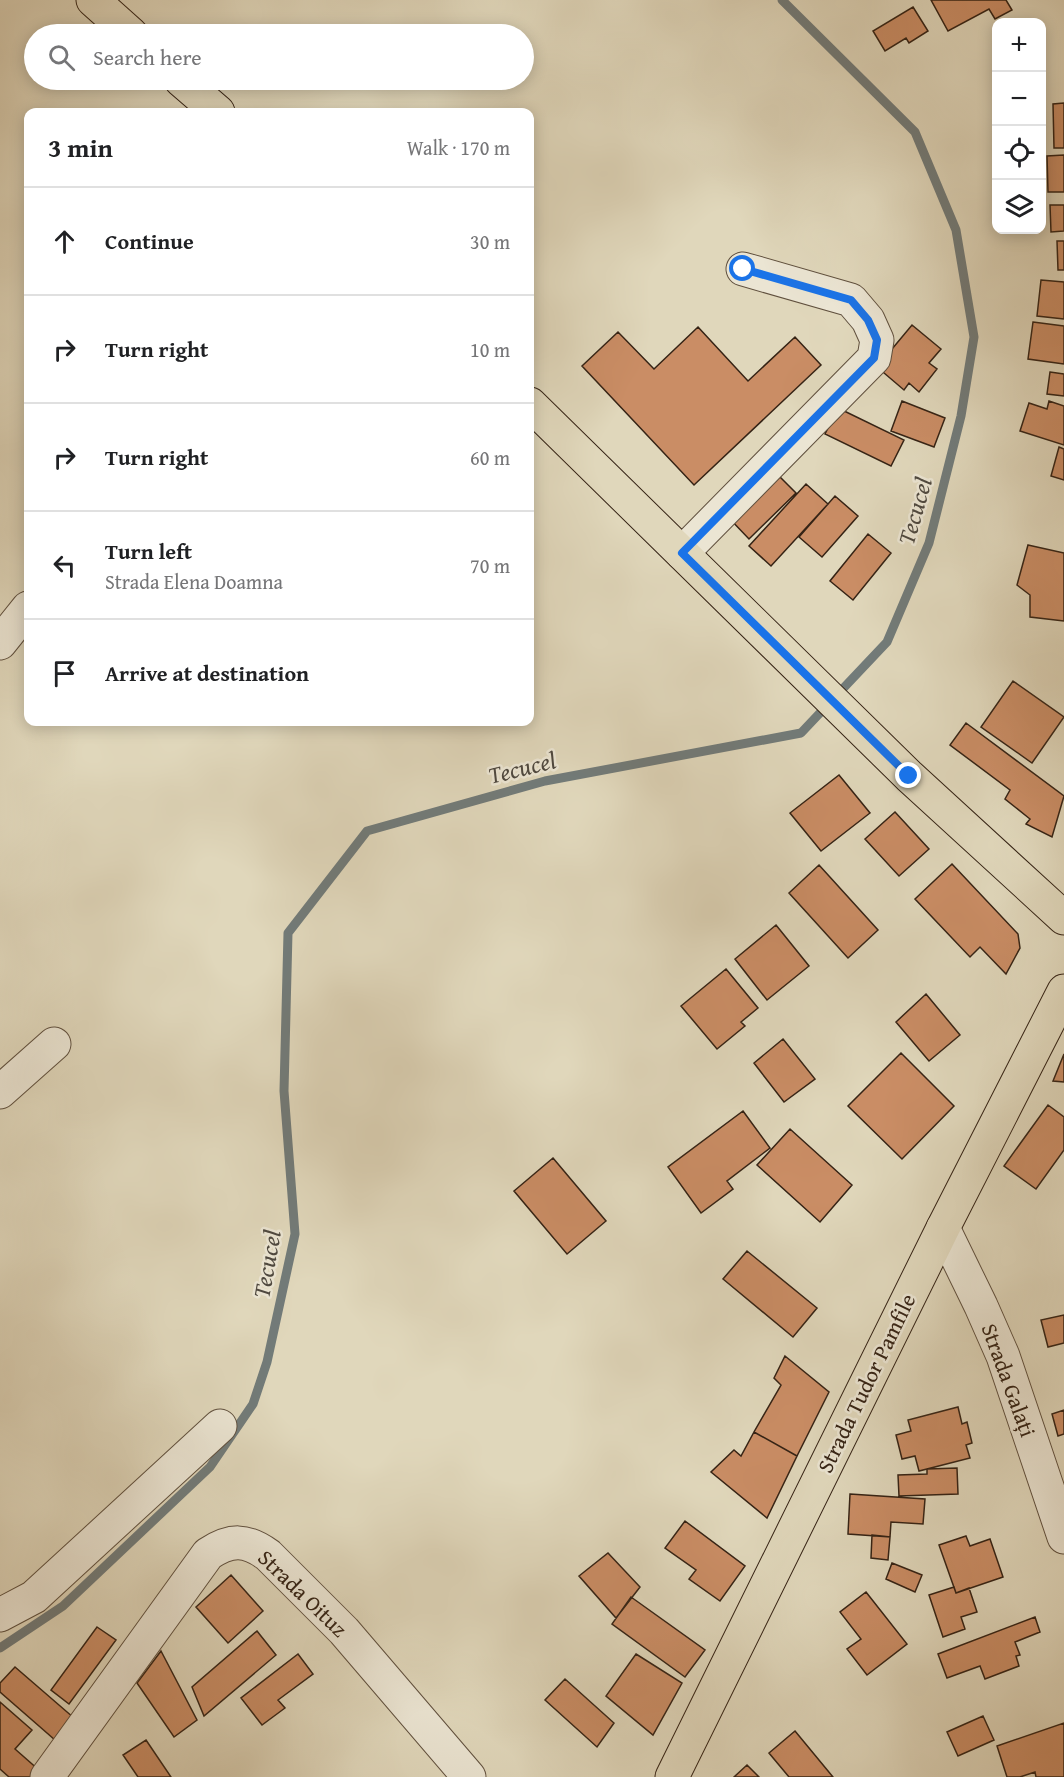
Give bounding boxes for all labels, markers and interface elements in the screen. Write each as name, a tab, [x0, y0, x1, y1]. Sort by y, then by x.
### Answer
map controls	[992, 18, 1046, 234]
button: +	[992, 18, 1046, 72]
search box	[24, 24, 534, 90]
icon: search	[45, 41, 78, 74]
text: Search here	[93, 41, 202, 73]
button: −	[992, 72, 1046, 126]
button: locate	[992, 126, 1046, 180]
text: 3 min	[48, 128, 113, 167]
text: Walk · 170 m	[407, 133, 510, 162]
button: layers	[992, 180, 1046, 234]
icon: ahead	[48, 225, 81, 258]
text: Continue	[105, 225, 194, 257]
text: 30 m	[470, 227, 510, 256]
route start	[729, 255, 755, 281]
icon: right	[48, 333, 81, 366]
text: Turn right	[105, 333, 208, 365]
text: 10 m	[470, 335, 510, 364]
icon: right	[48, 441, 81, 474]
text: Turn right	[105, 441, 208, 473]
text: 60 m	[470, 443, 510, 472]
water label: Tecucel	[888, 473, 941, 549]
text: Turn left	[105, 535, 192, 567]
icon: left	[48, 549, 81, 582]
text: 70 m	[470, 551, 510, 580]
text: Strada Elena Doamna	[105, 567, 283, 596]
icon: arrive	[48, 657, 81, 690]
text: Arrive at destination	[105, 657, 309, 689]
water label: Tecucel	[484, 742, 559, 793]
route end	[895, 762, 921, 788]
water label: Tecucel	[243, 1227, 290, 1301]
street label: Strada Tudor Pamfile	[809, 1288, 923, 1478]
street label: Strada Galați	[974, 1319, 1044, 1441]
street label: Strada Oituz	[251, 1542, 355, 1644]

